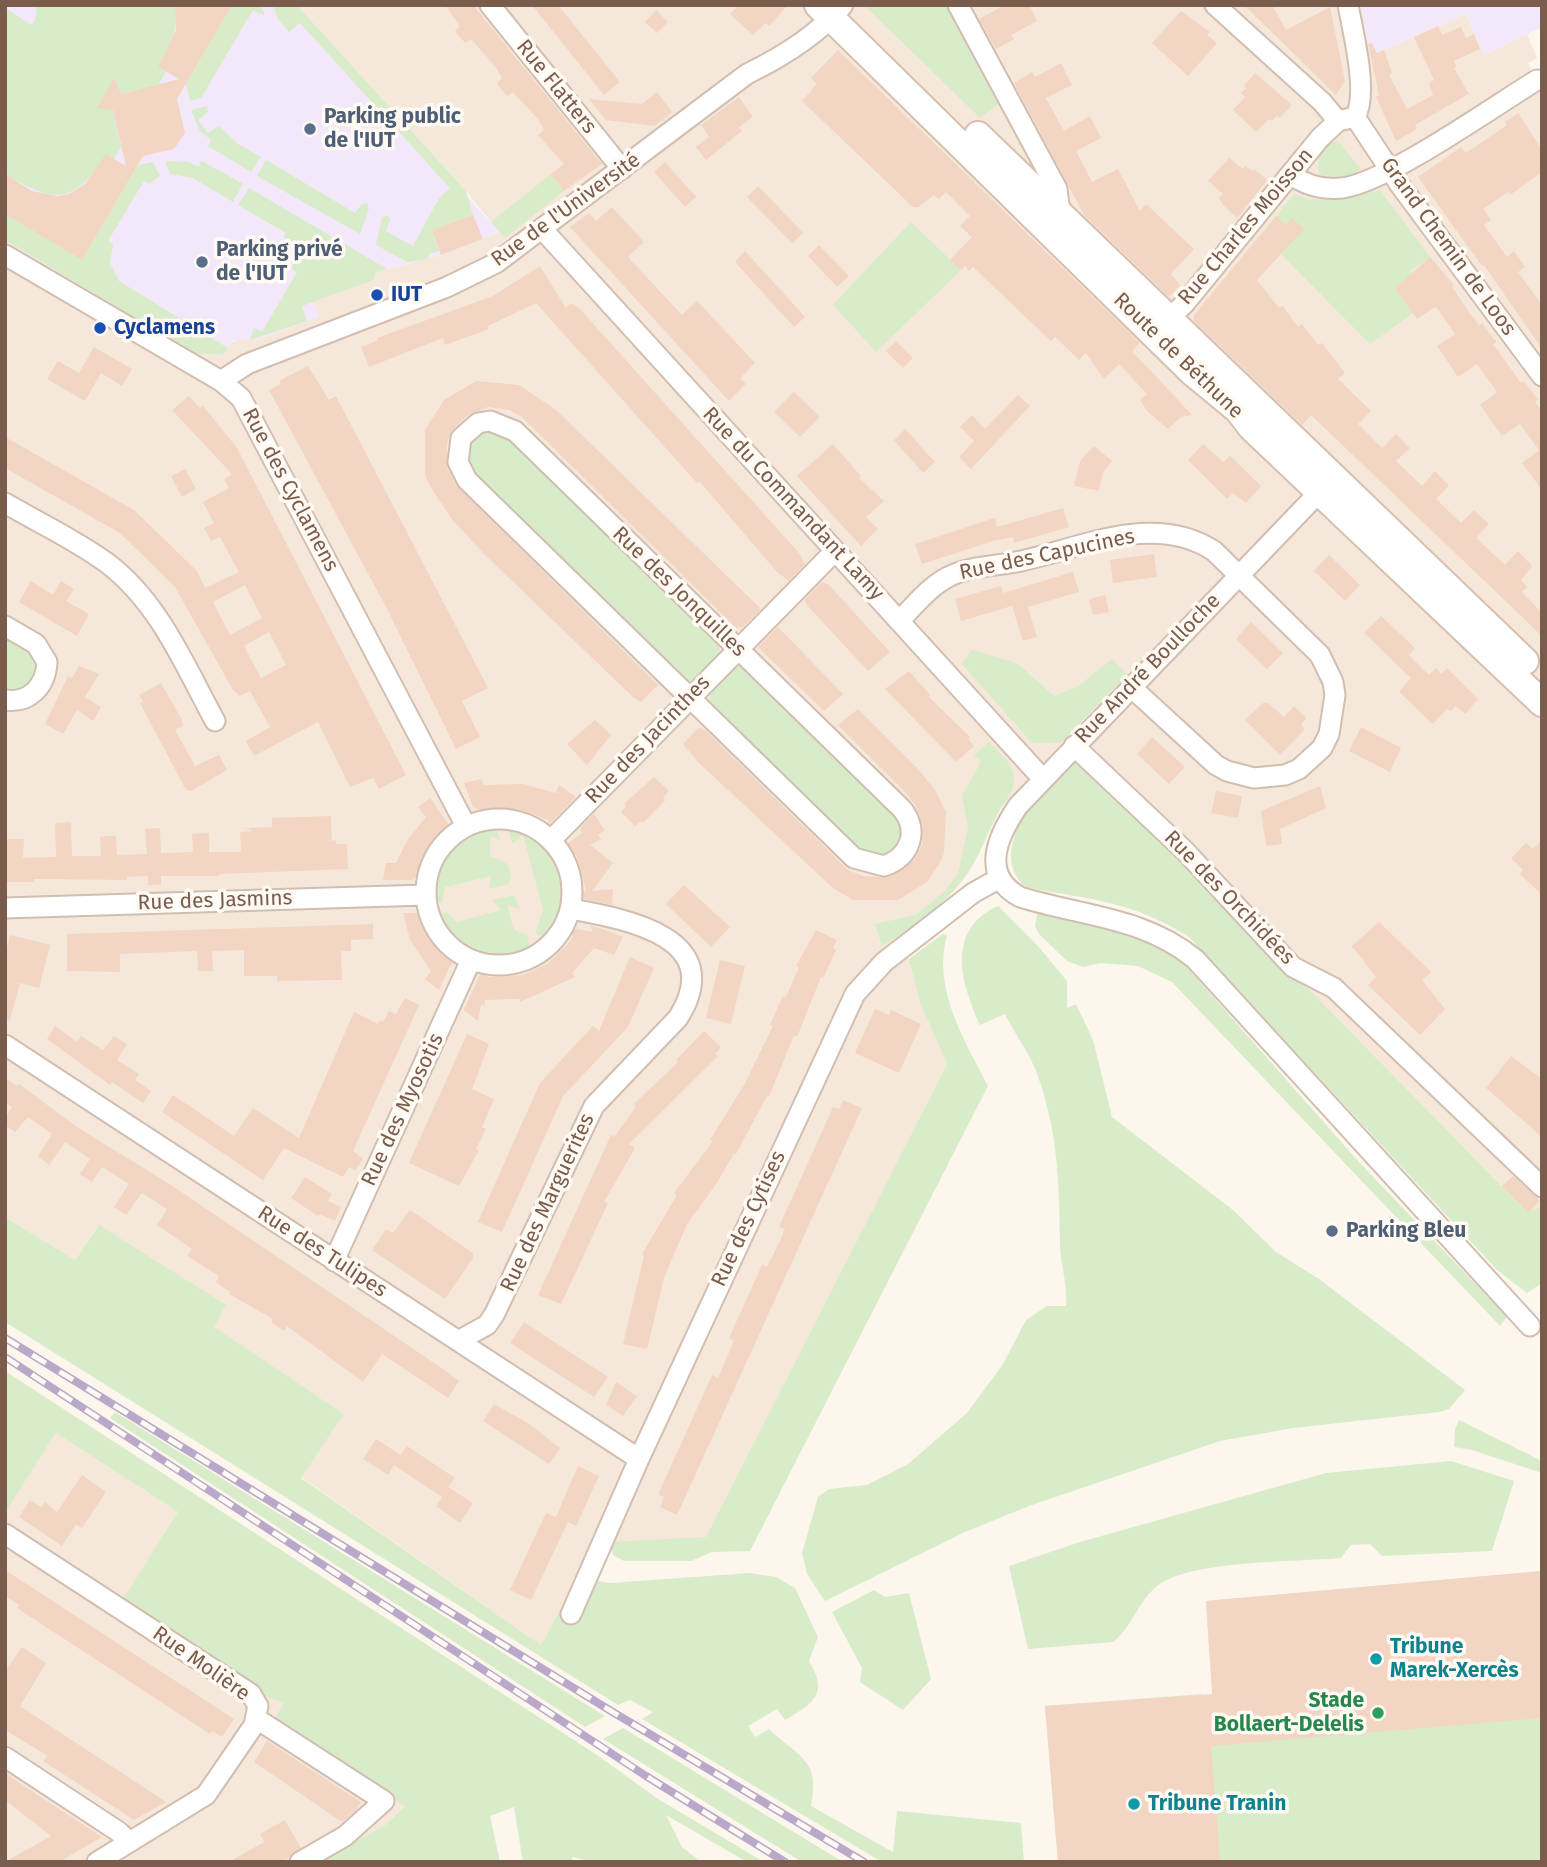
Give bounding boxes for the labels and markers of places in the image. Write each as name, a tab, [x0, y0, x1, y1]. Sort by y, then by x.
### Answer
place label: Parking public de l'IUT	[324, 104, 461, 154]
marker: Parking public de l'IUT	[302, 121, 318, 137]
place label: Parking privé de l'IUT	[216, 237, 343, 287]
marker: Parking privé de l'IUT	[194, 254, 210, 270]
place label: IUT	[391, 282, 422, 308]
marker: IUT	[369, 287, 385, 303]
place label: Cyclamens	[114, 315, 215, 341]
marker: Cyclamens	[92, 320, 108, 336]
place label: Parking Bleu	[1346, 1218, 1466, 1244]
marker: Parking Bleu	[1324, 1223, 1340, 1239]
place label: Tribune Marek-Xercès	[1390, 1634, 1519, 1684]
marker: Tribune Marek-Xercès	[1368, 1651, 1384, 1667]
place label: Stade Bollaert-Delelis	[1214, 1688, 1364, 1738]
marker: Stade Bollaert-Delelis	[1370, 1705, 1386, 1721]
place label: Tribune Tranin	[1148, 1791, 1286, 1817]
marker: Tribune Tranin	[1126, 1796, 1142, 1812]

